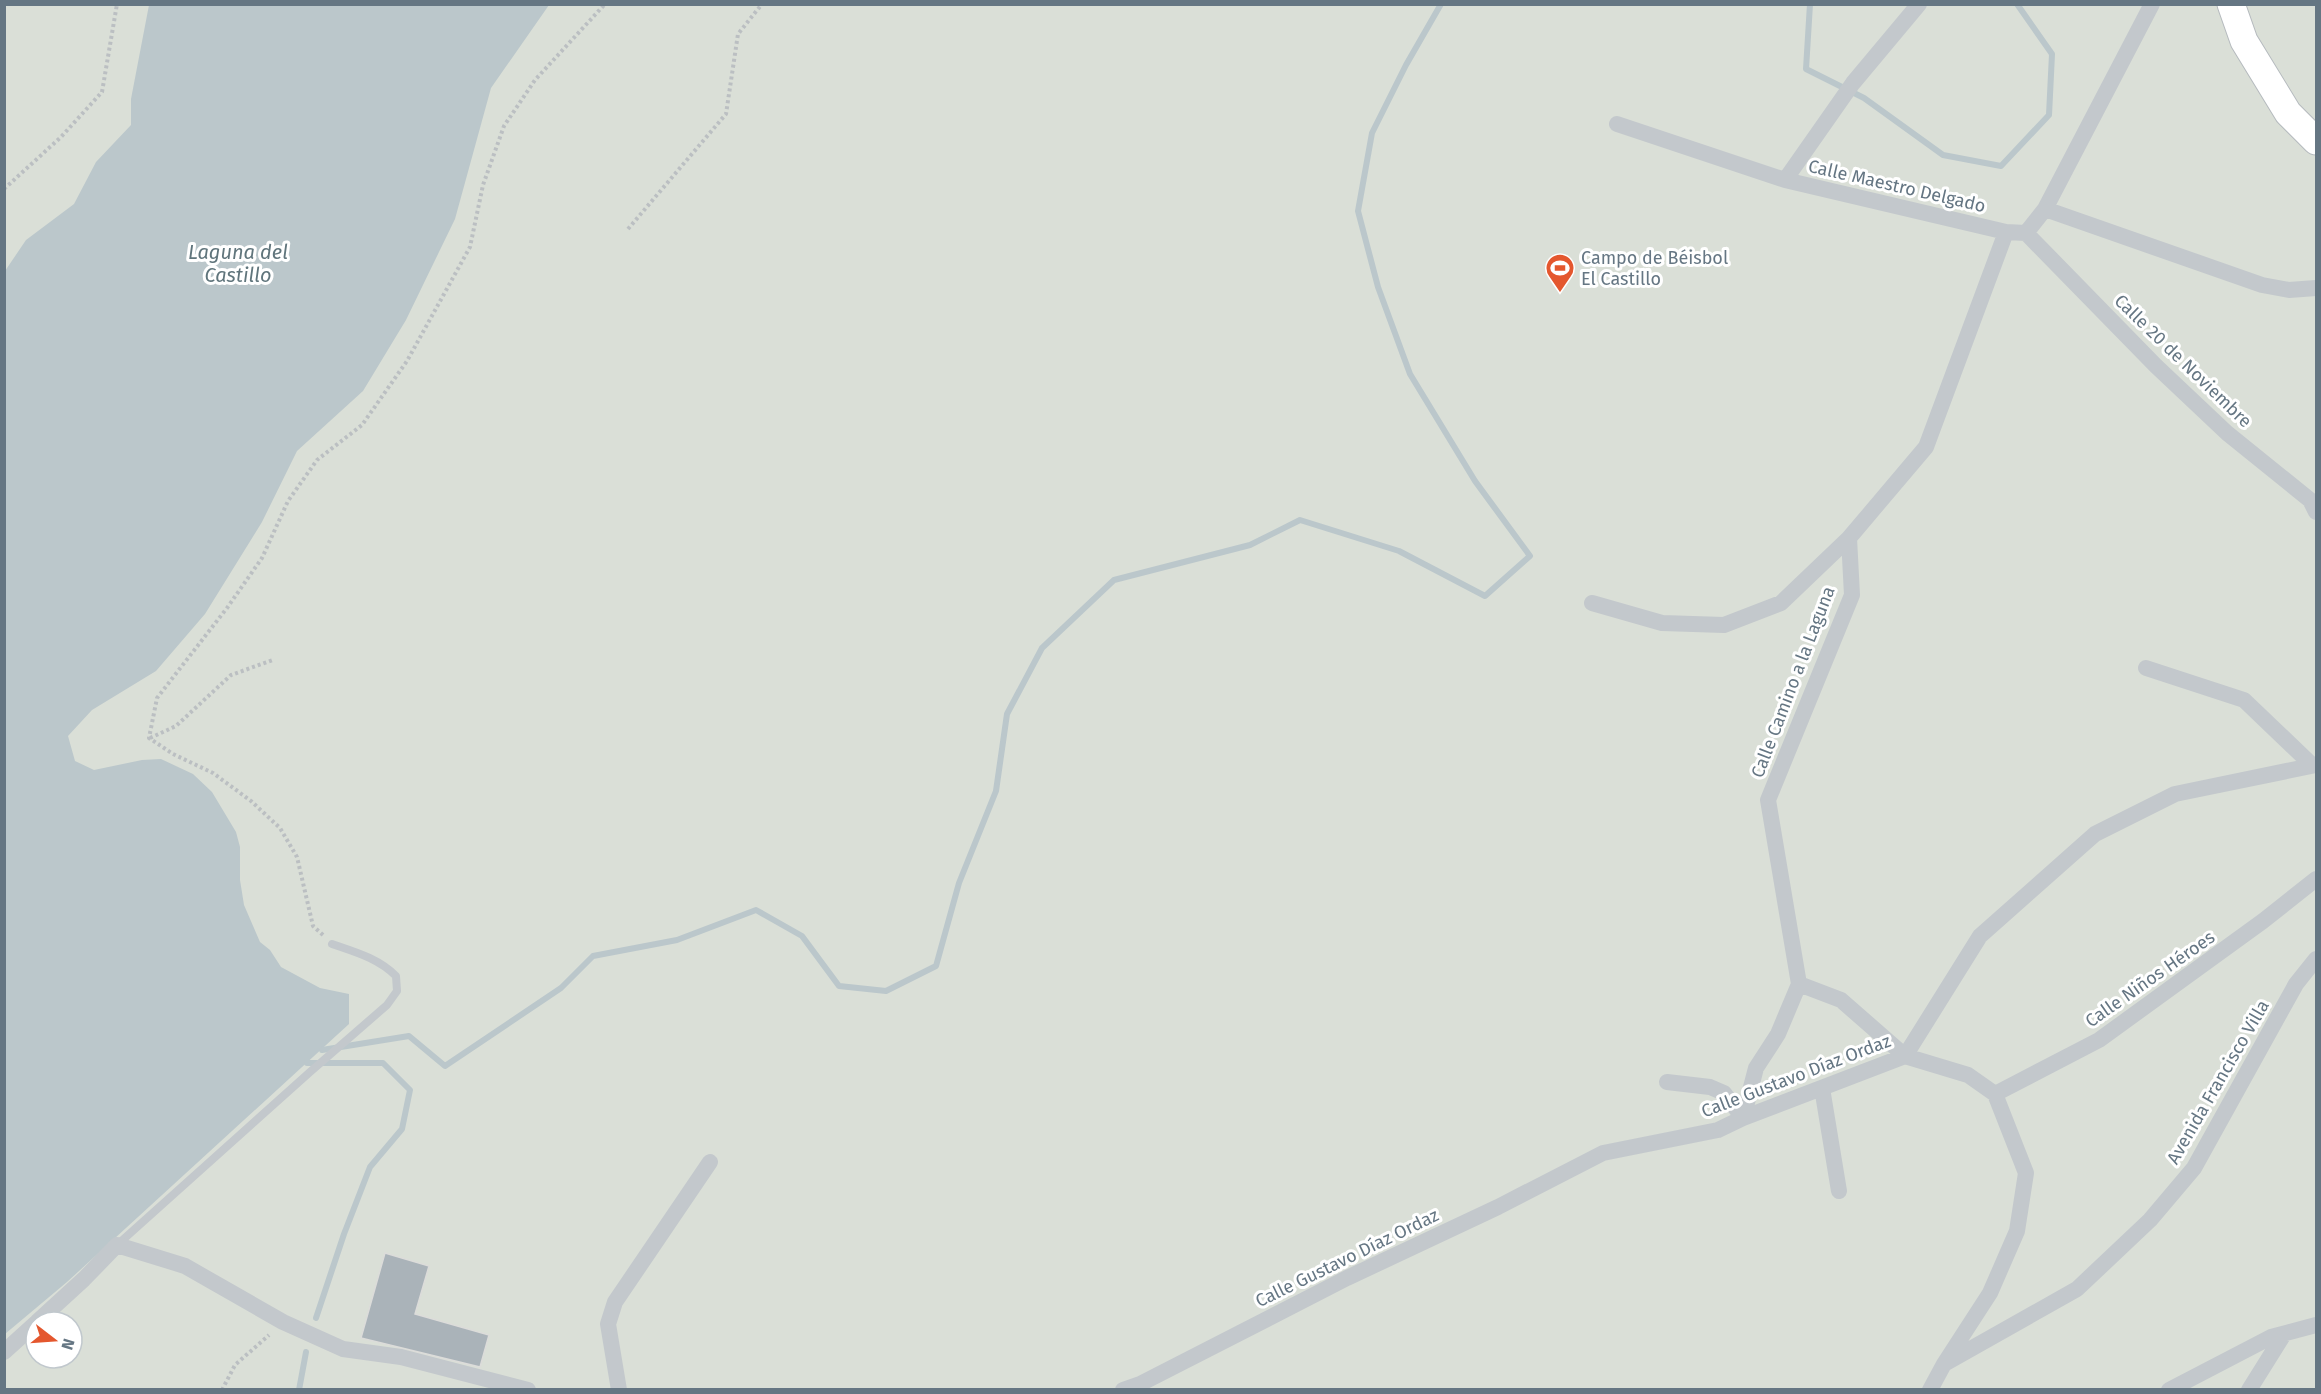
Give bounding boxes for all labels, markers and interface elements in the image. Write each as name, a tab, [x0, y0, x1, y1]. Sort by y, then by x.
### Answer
street label: Calle Maestro Delgado	[1806, 155, 1988, 217]
water label: Laguna del Castillo	[188, 240, 288, 287]
place label: Campo de Béisbol El Castillo	[1581, 247, 1728, 290]
sports icon: Campo de Béisbol El Castillo	[1544, 252, 1576, 294]
street label: Calle 20 de Noviembre	[2110, 290, 2256, 432]
street label: Calle Camino a la Laguna	[1746, 583, 1840, 781]
street label: Calle Niños Héroes	[2081, 926, 2219, 1032]
street label: Avenida Francisco Villa	[2162, 996, 2274, 1168]
street label: Calle Gustavo Díaz Ordaz	[1698, 1030, 1894, 1122]
street label: Calle Gustavo Díaz Ordaz	[1252, 1204, 1442, 1312]
north arrow	[24, 1310, 84, 1370]
text: N	[57, 1336, 79, 1352]

